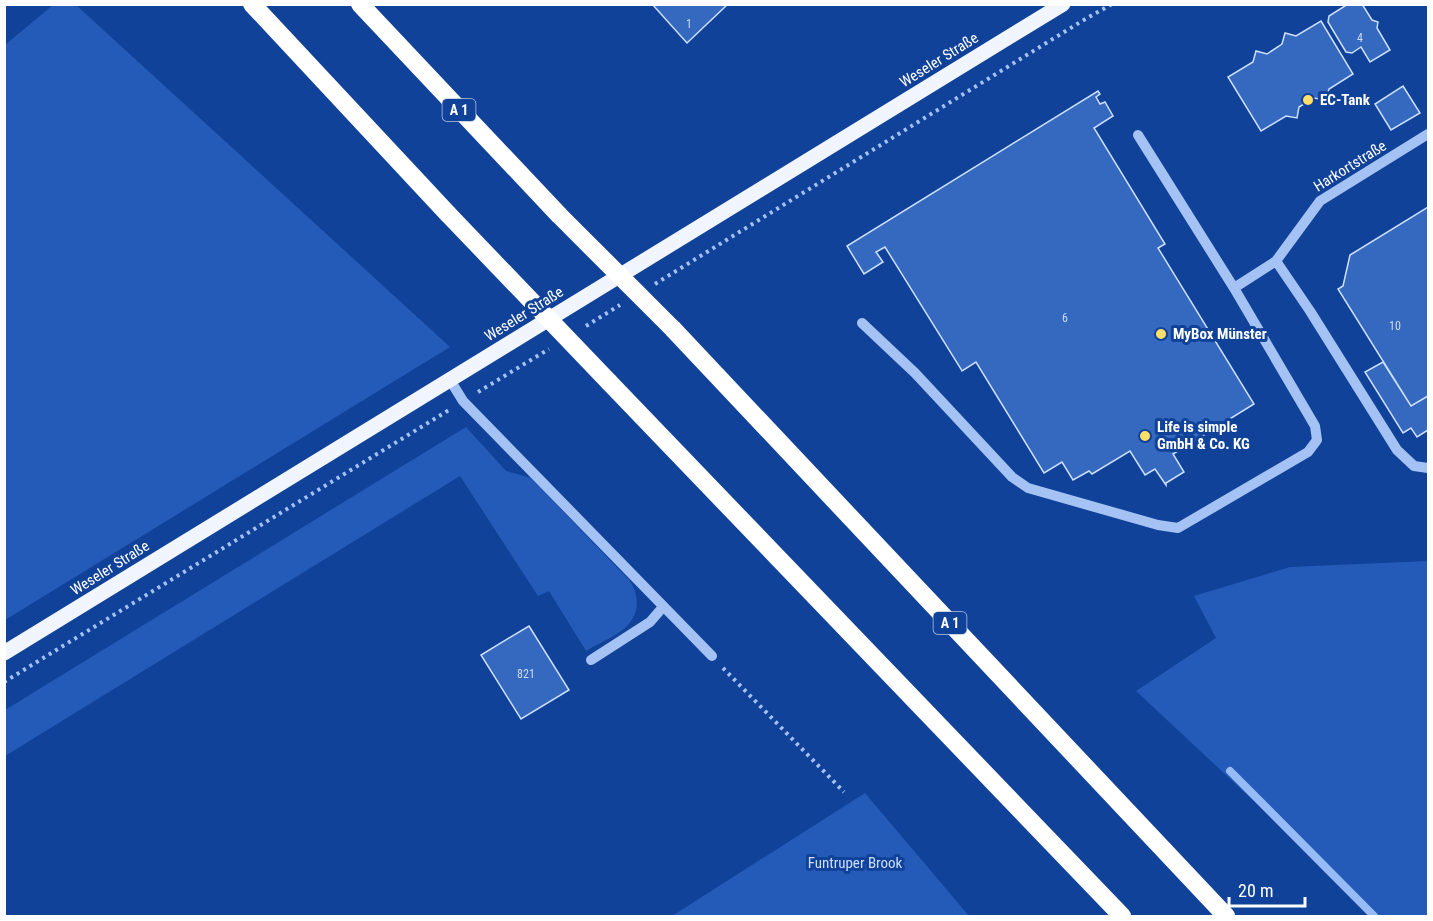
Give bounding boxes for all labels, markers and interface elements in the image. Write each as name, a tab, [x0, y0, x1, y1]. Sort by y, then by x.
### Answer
house number: 1	[686, 17, 692, 31]
street label: Weseler Straße	[896, 29, 982, 91]
house number: 4	[1357, 31, 1363, 45]
place label: EC-Tank	[1320, 91, 1371, 109]
marker: EC-Tank	[1301, 93, 1315, 107]
road number: A 1	[442, 99, 476, 121]
street label: Harkortstraße	[1310, 137, 1390, 195]
street label: Weseler Straße	[481, 283, 567, 345]
house number: 6	[1062, 311, 1068, 325]
house number: 10	[1389, 319, 1401, 333]
place label: MyBox Münster	[1173, 325, 1267, 343]
marker: MyBox Münster	[1154, 327, 1168, 341]
place label: Life is simple GmbH & Co. KG	[1157, 418, 1250, 453]
marker: Life is simple GmbH & Co. KG	[1138, 429, 1152, 443]
street label: Weseler Straße	[67, 537, 153, 599]
road number: A 1	[934, 612, 966, 634]
house number: 821	[517, 667, 535, 681]
park label: Funtruper Brook	[808, 854, 903, 872]
scale bar	[1229, 870, 1306, 908]
text: 20 m	[1238, 880, 1273, 901]

